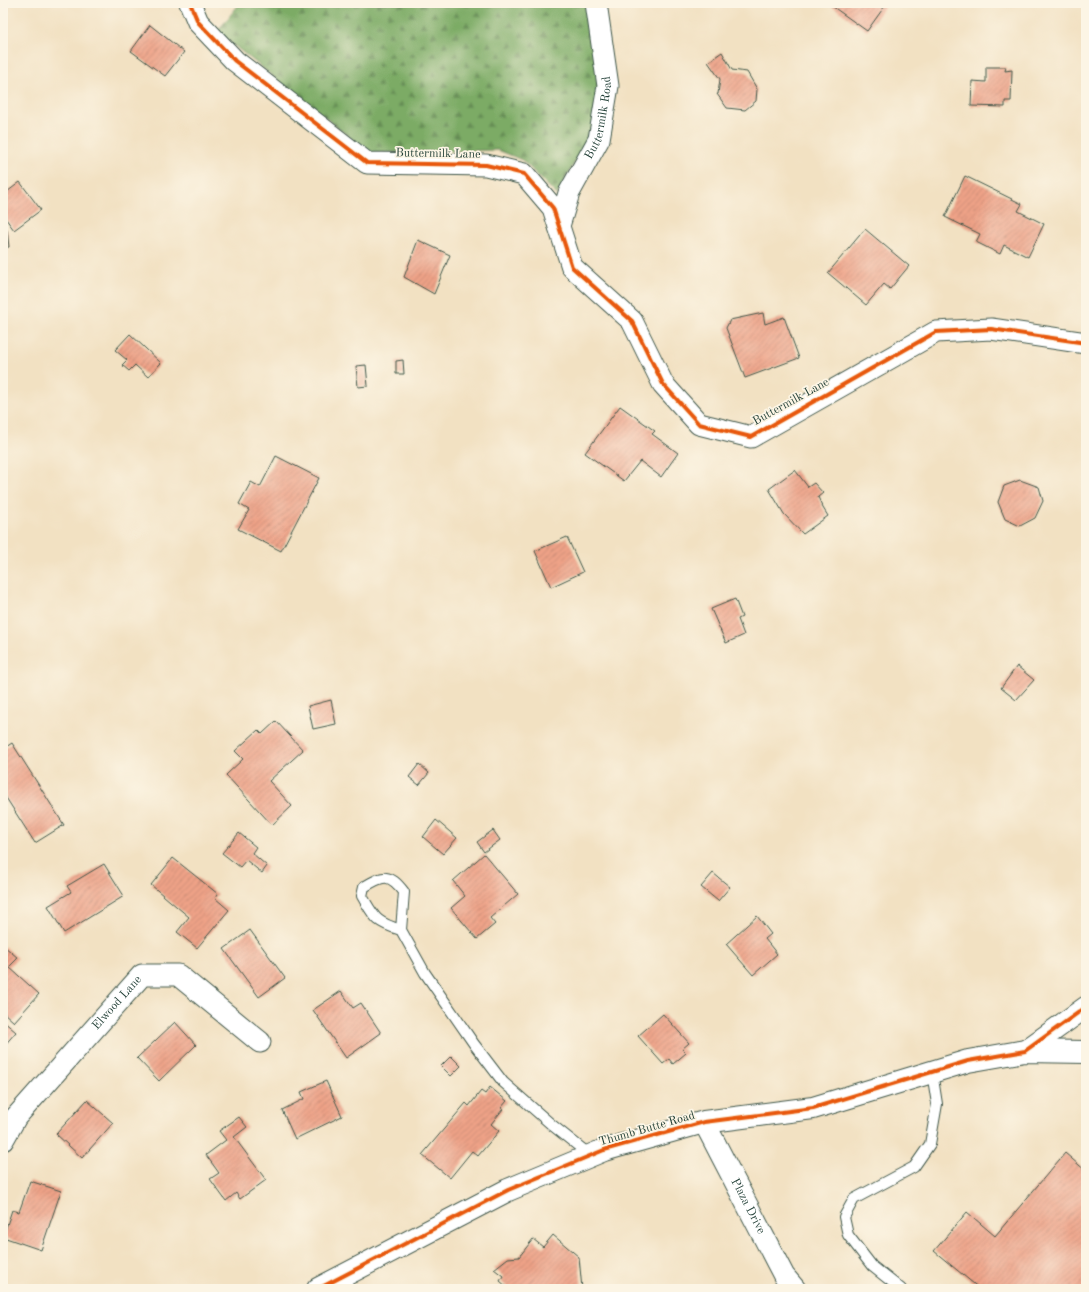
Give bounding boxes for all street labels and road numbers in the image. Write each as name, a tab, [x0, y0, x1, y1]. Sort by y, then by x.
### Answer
street label: Buttermilk Road	[583, 75, 614, 161]
street label: Buttermilk Lane	[395, 147, 481, 161]
street label: Buttermilk Lane	[751, 376, 832, 428]
street label: Elwood Lane	[90, 973, 145, 1032]
street label: Thumb Butte Road	[598, 1110, 696, 1148]
street label: Plaza Drive	[728, 1177, 767, 1236]

